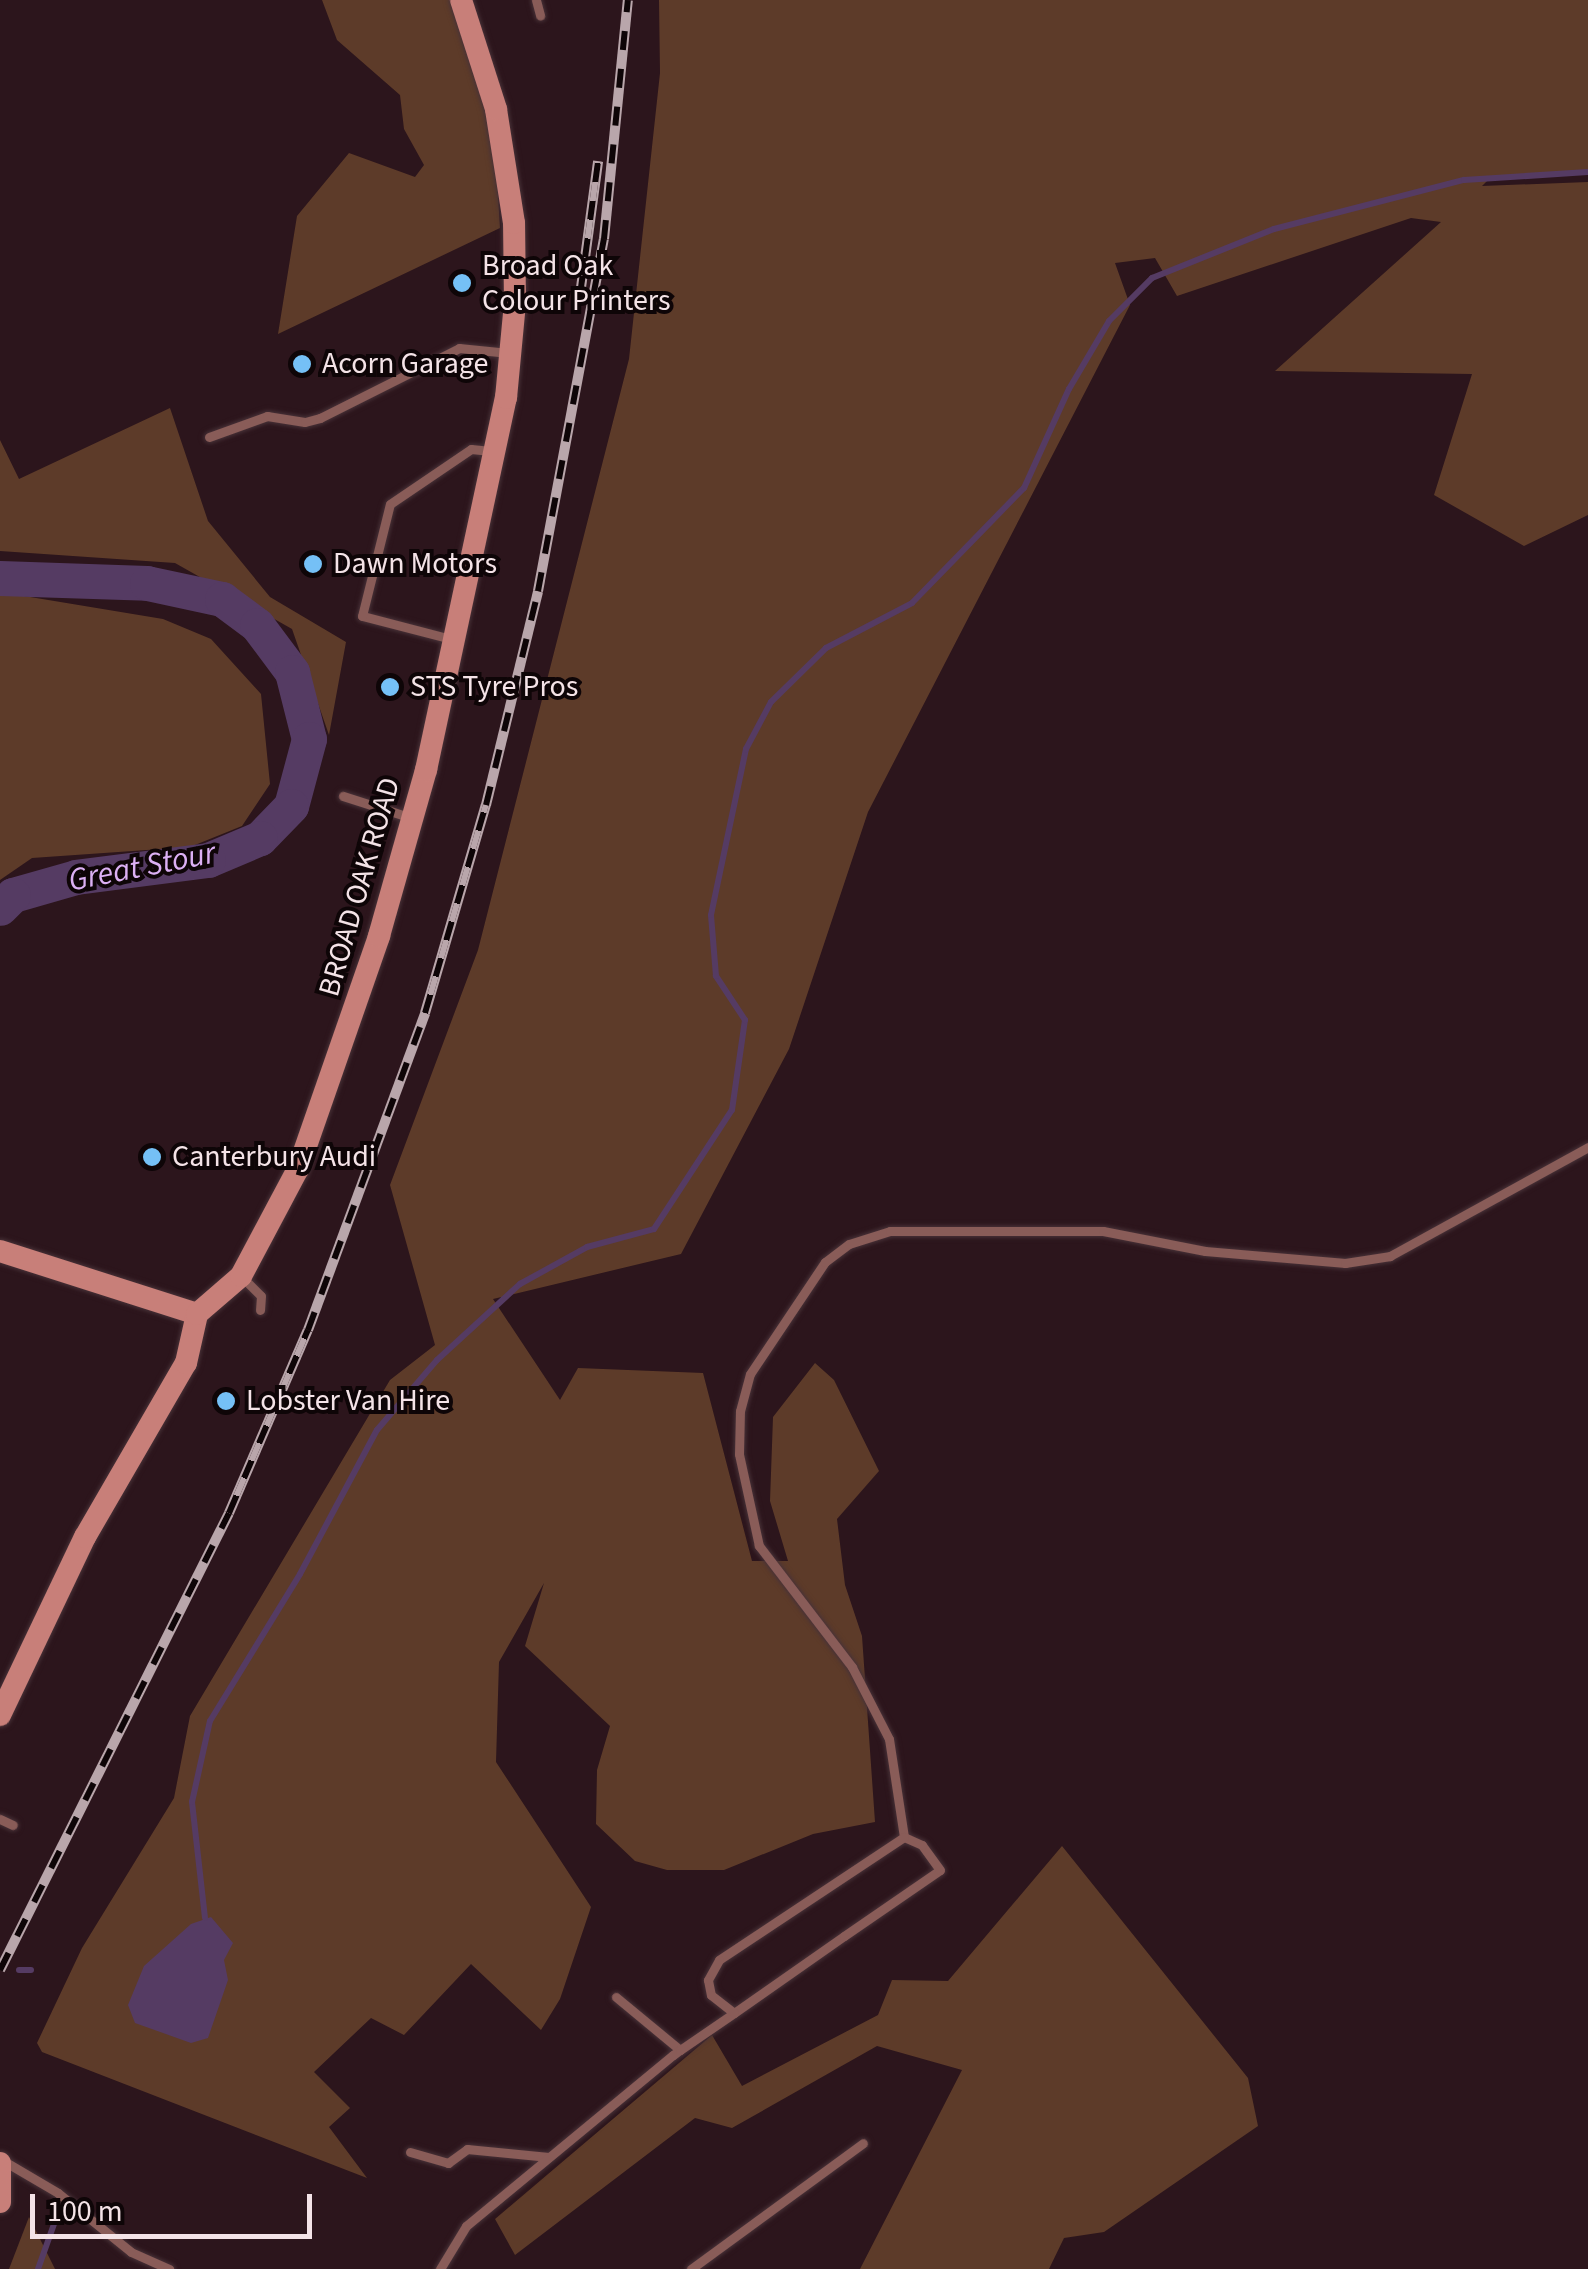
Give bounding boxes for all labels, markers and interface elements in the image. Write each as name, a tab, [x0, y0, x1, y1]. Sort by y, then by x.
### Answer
place label: Broad Oak Colour Printers	[482, 248, 671, 318]
marker: Broad Oak Colour Printers	[451, 272, 473, 294]
place label: Acorn Garage	[322, 346, 488, 382]
marker: Acorn Garage	[291, 353, 313, 375]
place label: Dawn Motors	[333, 546, 497, 582]
marker: Dawn Motors	[302, 553, 324, 575]
place label: STS Tyre Pros	[410, 669, 578, 705]
marker: STS Tyre Pros	[379, 676, 401, 698]
street label: BROAD OAK ROAD	[312, 774, 408, 1000]
water label: Great Stour	[65, 834, 219, 900]
place label: Canterbury Audi	[172, 1139, 376, 1175]
marker: Canterbury Audi	[141, 1146, 163, 1168]
place label: Lobster Van Hire	[246, 1383, 450, 1419]
marker: Lobster Van Hire	[215, 1390, 237, 1412]
scale bar	[35, 2174, 318, 2236]
text: 100 m	[47, 2190, 123, 2233]

